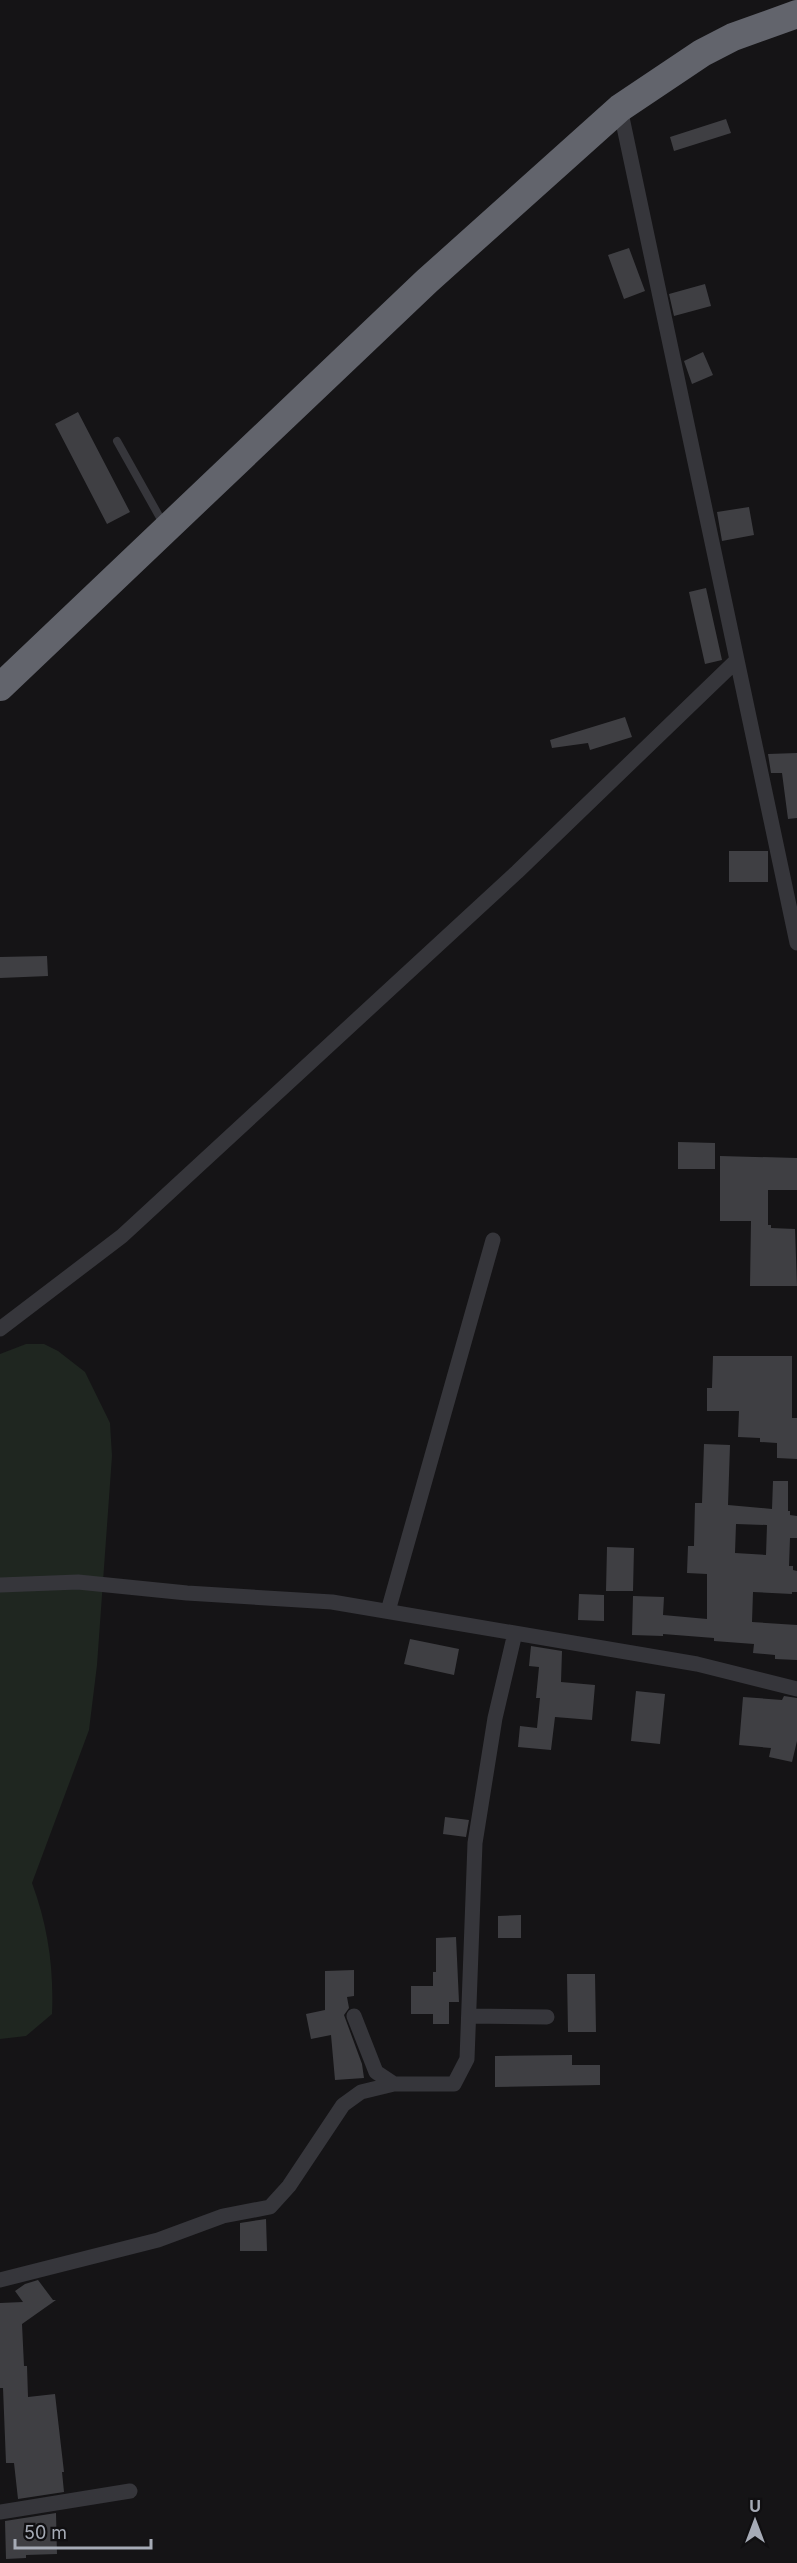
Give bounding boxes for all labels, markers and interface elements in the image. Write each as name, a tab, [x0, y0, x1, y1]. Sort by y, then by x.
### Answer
north arrow	[725, 2491, 785, 2551]
text: U	[749, 2496, 761, 2516]
scale bar	[15, 2512, 152, 2550]
text: 50 m	[24, 2522, 67, 2543]

